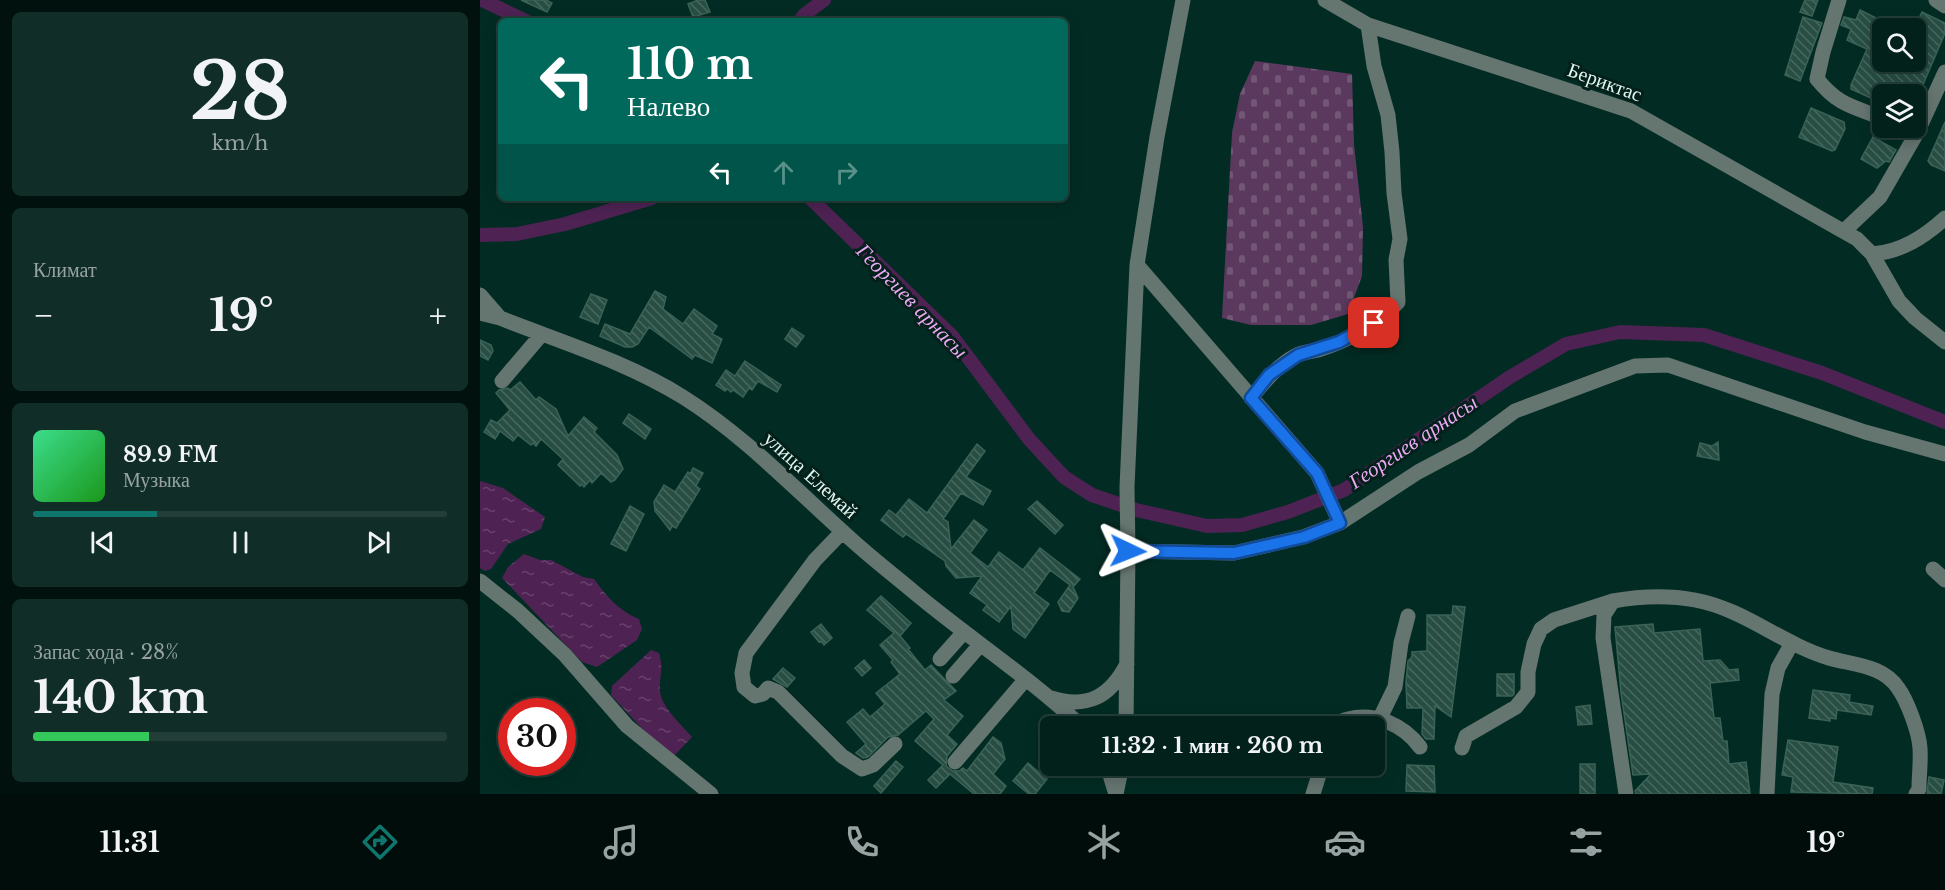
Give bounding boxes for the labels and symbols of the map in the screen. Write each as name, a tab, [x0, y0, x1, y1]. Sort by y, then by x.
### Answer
street label: Бериктас	[1565, 58, 1646, 107]
water label: Георгиев арнасы	[850, 237, 973, 364]
pin	[1348, 297, 1399, 348]
water label: Георгиев арнасы	[1343, 389, 1482, 495]
street label: улица Елемай	[759, 426, 863, 524]
position arrow	[1096, 519, 1160, 583]
speed limit sign: 30	[498, 698, 576, 776]

